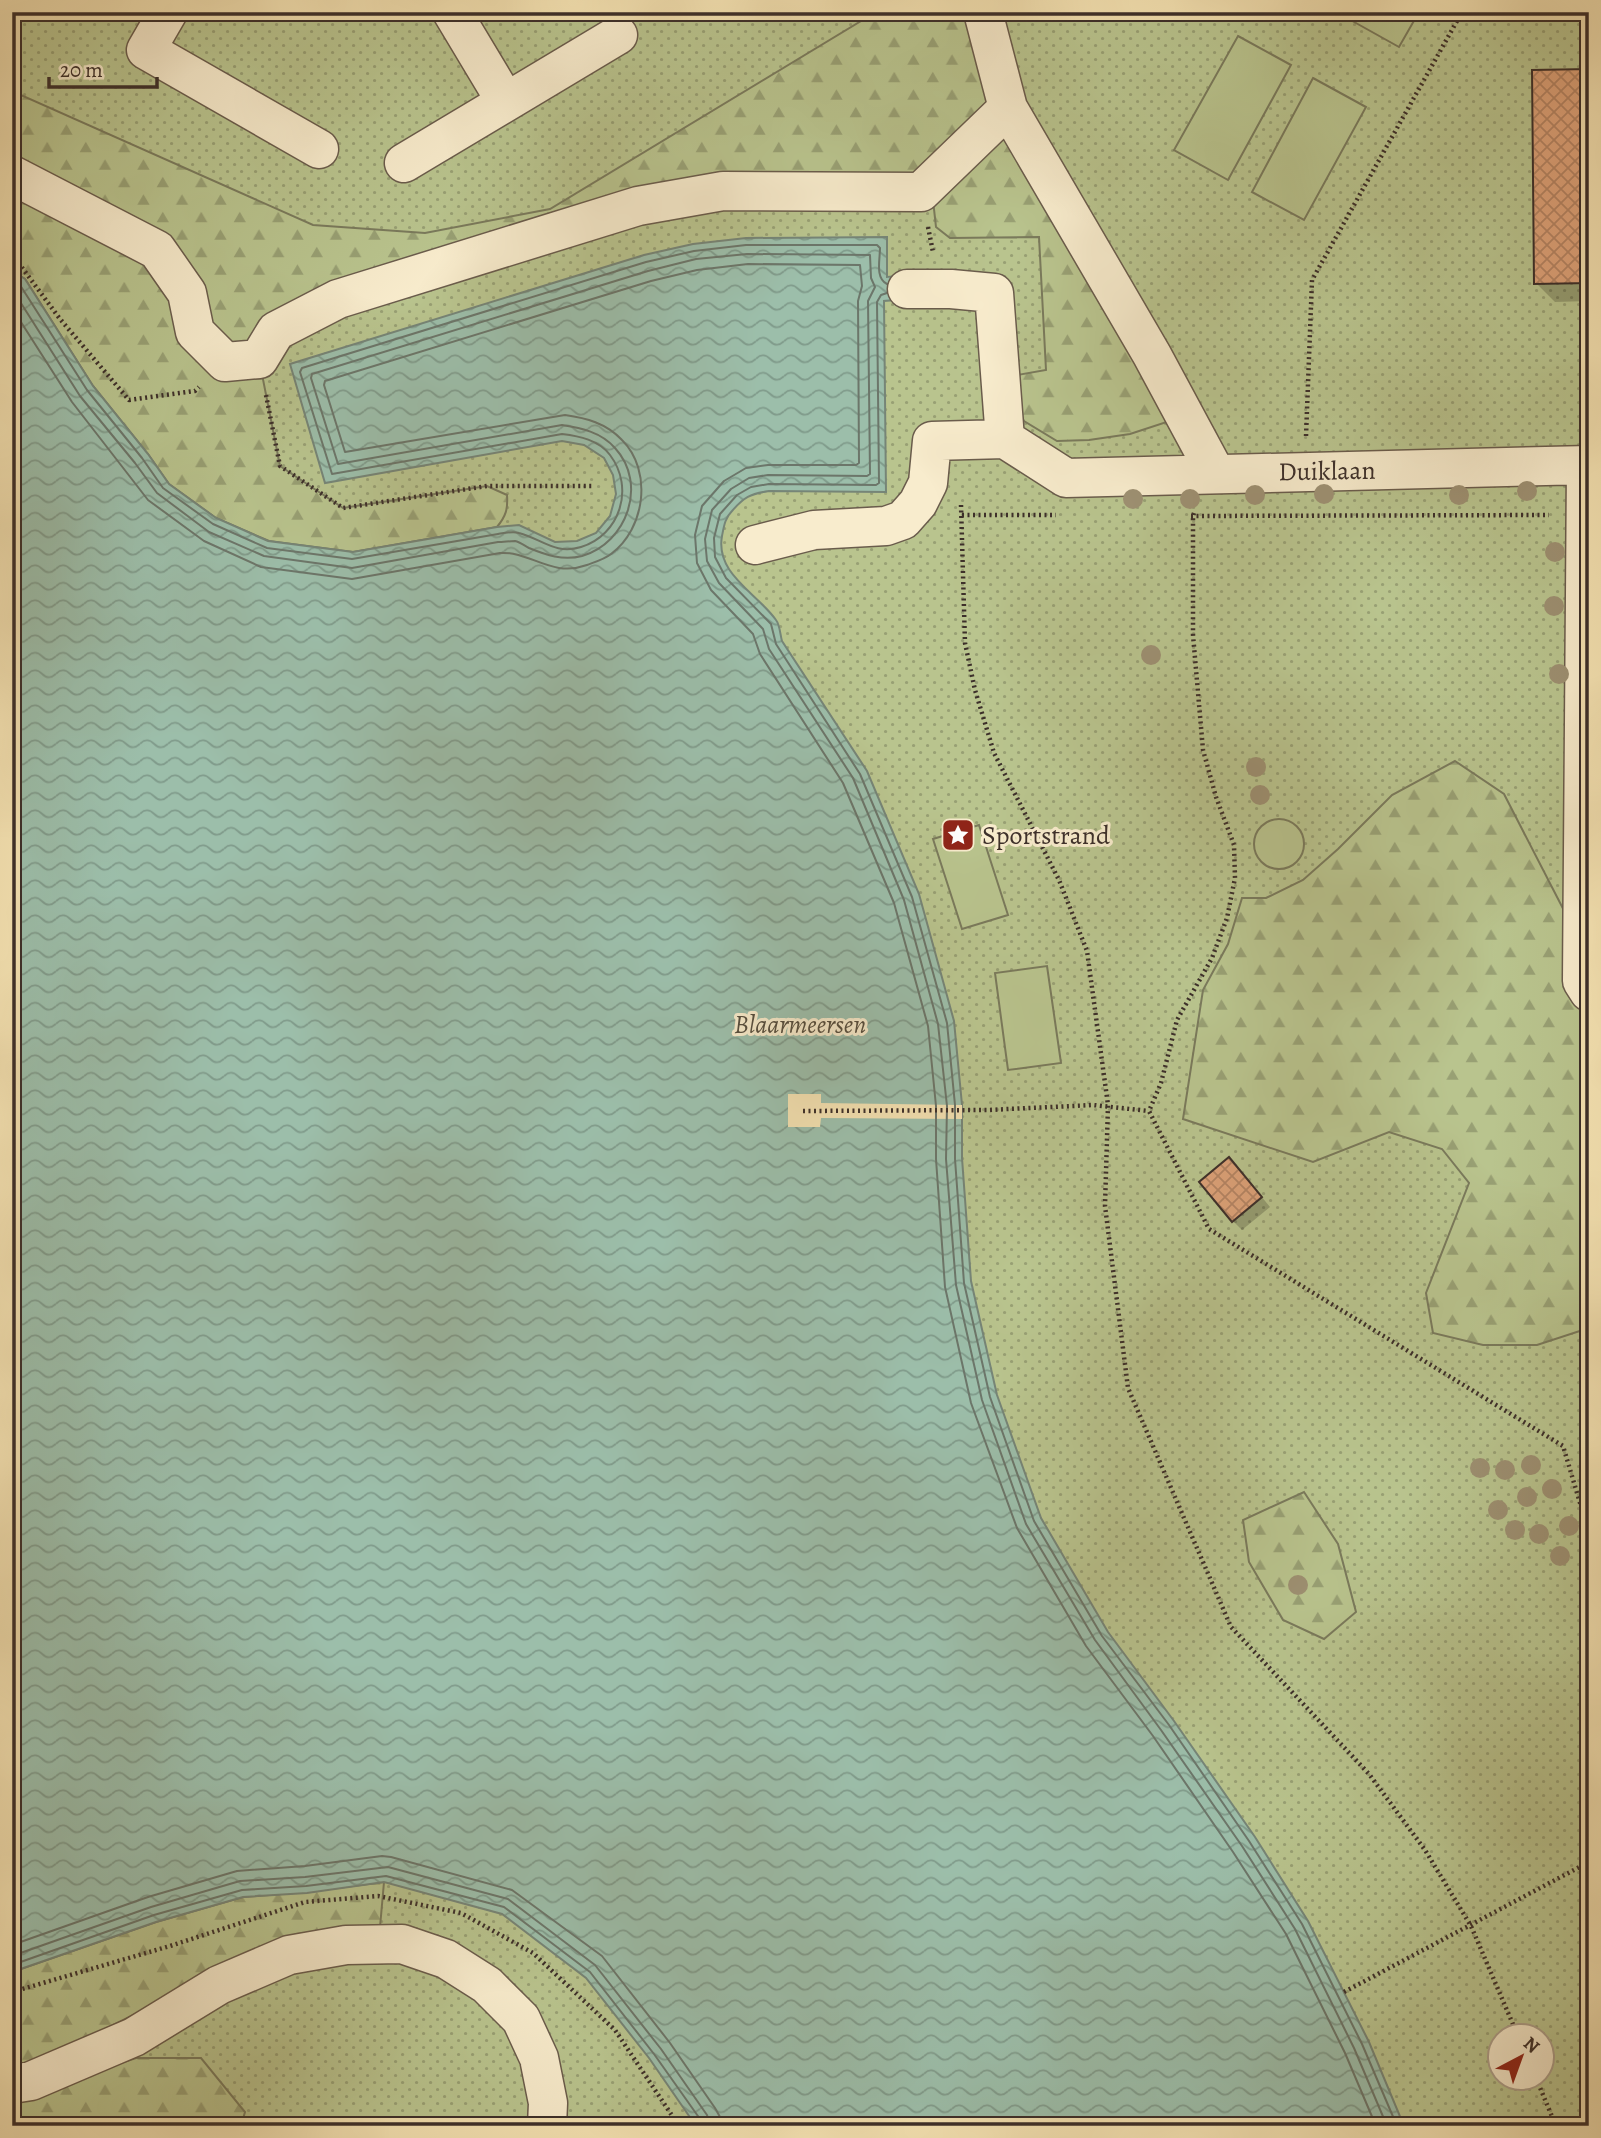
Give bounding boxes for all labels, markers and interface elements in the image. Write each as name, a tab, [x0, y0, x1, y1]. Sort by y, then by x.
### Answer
scale bar	[49, 46, 158, 90]
text: 20 m	[60, 56, 103, 84]
street label: Duiklaan	[1278, 453, 1376, 489]
place icon: Sportstrand	[939, 816, 977, 854]
place label: Sportstrand	[982, 818, 1110, 853]
park label: Blaarmeersen	[734, 1007, 866, 1042]
north arrow	[1486, 2022, 1556, 2092]
text: N	[1518, 2031, 1545, 2059]

